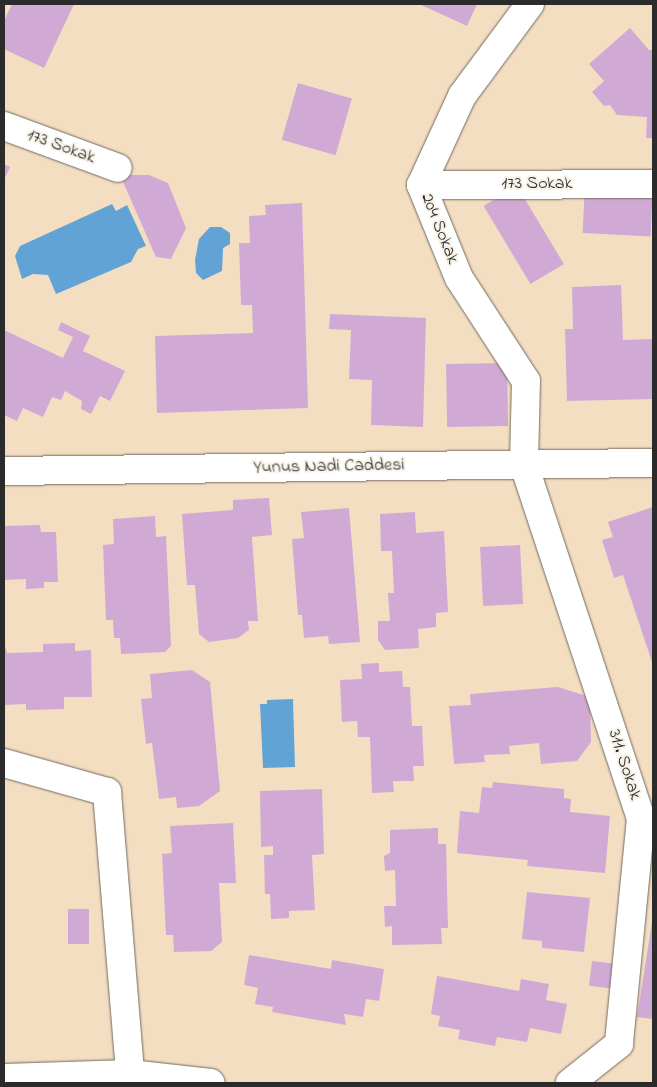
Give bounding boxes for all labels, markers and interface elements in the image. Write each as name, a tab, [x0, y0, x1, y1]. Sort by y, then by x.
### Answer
street label: 173 Sokak	[24, 125, 98, 169]
street label: 173 Sokak	[502, 173, 572, 195]
street label: 204 Sokak	[415, 190, 463, 268]
street label: Yunus Nadi Caddesi	[253, 455, 405, 479]
street label: 311. Sokak	[602, 727, 646, 803]

